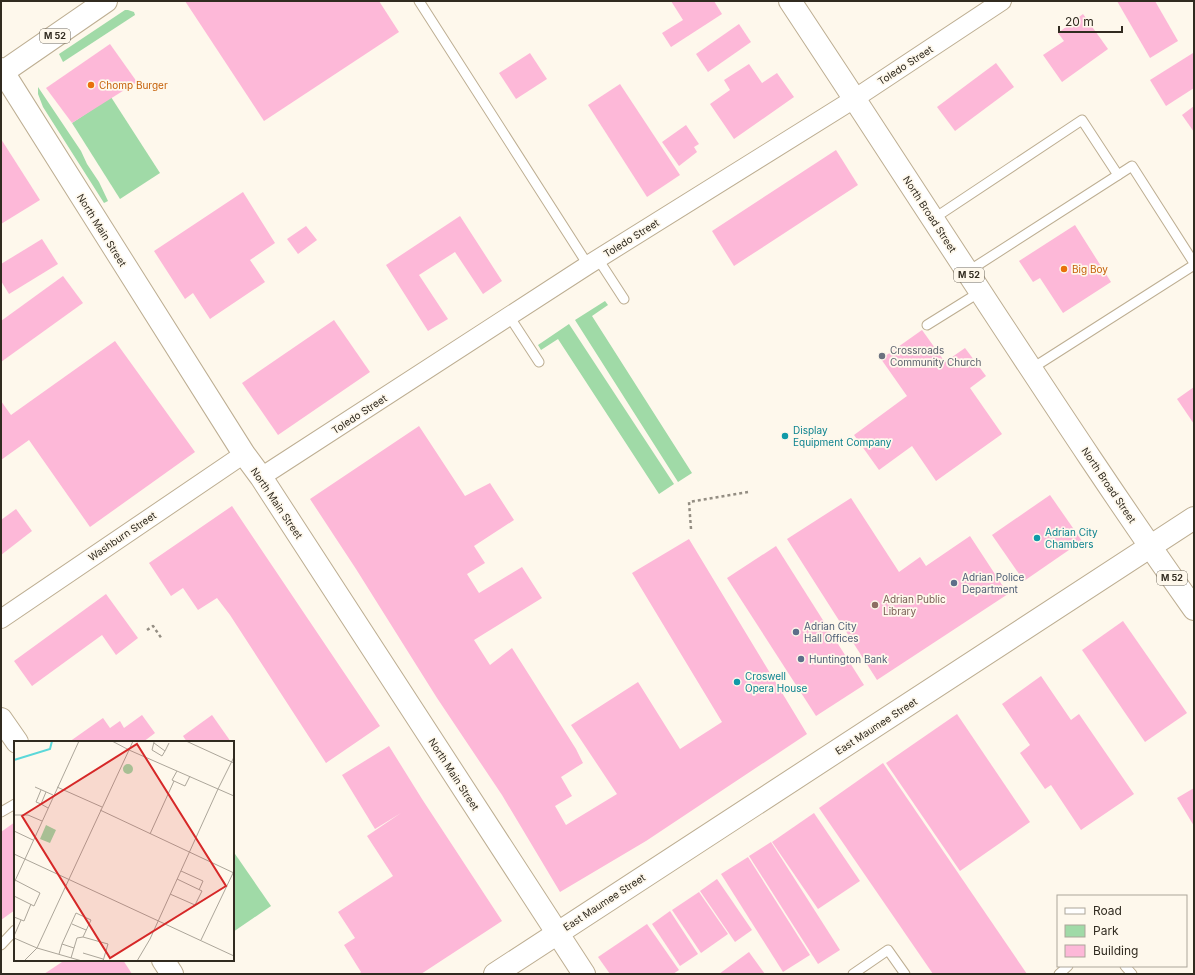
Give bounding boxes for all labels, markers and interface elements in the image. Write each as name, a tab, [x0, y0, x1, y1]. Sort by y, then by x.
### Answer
scale bar	[1059, 8, 1122, 34]
text: 20 m	[1065, 14, 1094, 29]
road number: M 52	[40, 29, 70, 43]
street label: Toledo Street	[875, 42, 935, 87]
place label: Chomp Burger	[99, 79, 168, 91]
marker: Chomp Burger	[86, 80, 96, 90]
street label: North Broad Street	[901, 174, 960, 255]
street label: North Main Street	[75, 191, 130, 269]
street label: Toledo Street	[601, 216, 662, 260]
place label: Big Boy	[1072, 263, 1108, 275]
marker: Big Boy	[1059, 264, 1069, 274]
road number: M 52	[954, 268, 984, 282]
place label: Crossroads Community Church	[890, 344, 981, 368]
marker: Crossroads Community Church	[877, 351, 887, 361]
street label: Toledo Street	[329, 391, 389, 436]
place label: Display Equipment Company	[793, 424, 892, 448]
marker: Display Equipment Company	[780, 431, 790, 441]
street label: North Broad Street	[1079, 445, 1139, 526]
street label: North Main Street	[249, 465, 306, 542]
street label: Washburn Street	[86, 509, 159, 563]
place label: Adrian City Chambers	[1045, 526, 1098, 550]
marker: Adrian City Chambers	[1032, 533, 1042, 543]
place label: Adrian Police Department	[962, 571, 1025, 595]
road number: M 52	[1157, 571, 1187, 585]
marker: Adrian Police Department	[949, 578, 959, 588]
place label: Adrian Public Library	[883, 593, 946, 617]
marker: Adrian Public Library	[870, 600, 880, 610]
place label: Adrian City Hall Offices	[804, 620, 859, 644]
marker: Adrian City Hall Offices	[791, 627, 801, 637]
place label: Huntington Bank	[809, 653, 888, 665]
marker: Huntington Bank	[796, 654, 806, 664]
place label: Croswell Opera House	[745, 670, 807, 694]
marker: Croswell Opera House	[732, 677, 742, 687]
street label: East Maumee Street	[833, 695, 920, 757]
street label: North Main Street	[426, 736, 482, 813]
inset map	[14, 741, 234, 961]
street label: East Maumee Street	[561, 871, 648, 933]
legend	[1057, 895, 1187, 967]
text: Road	[1093, 903, 1122, 918]
text: Park	[1093, 923, 1119, 938]
text: Building	[1093, 943, 1138, 958]

